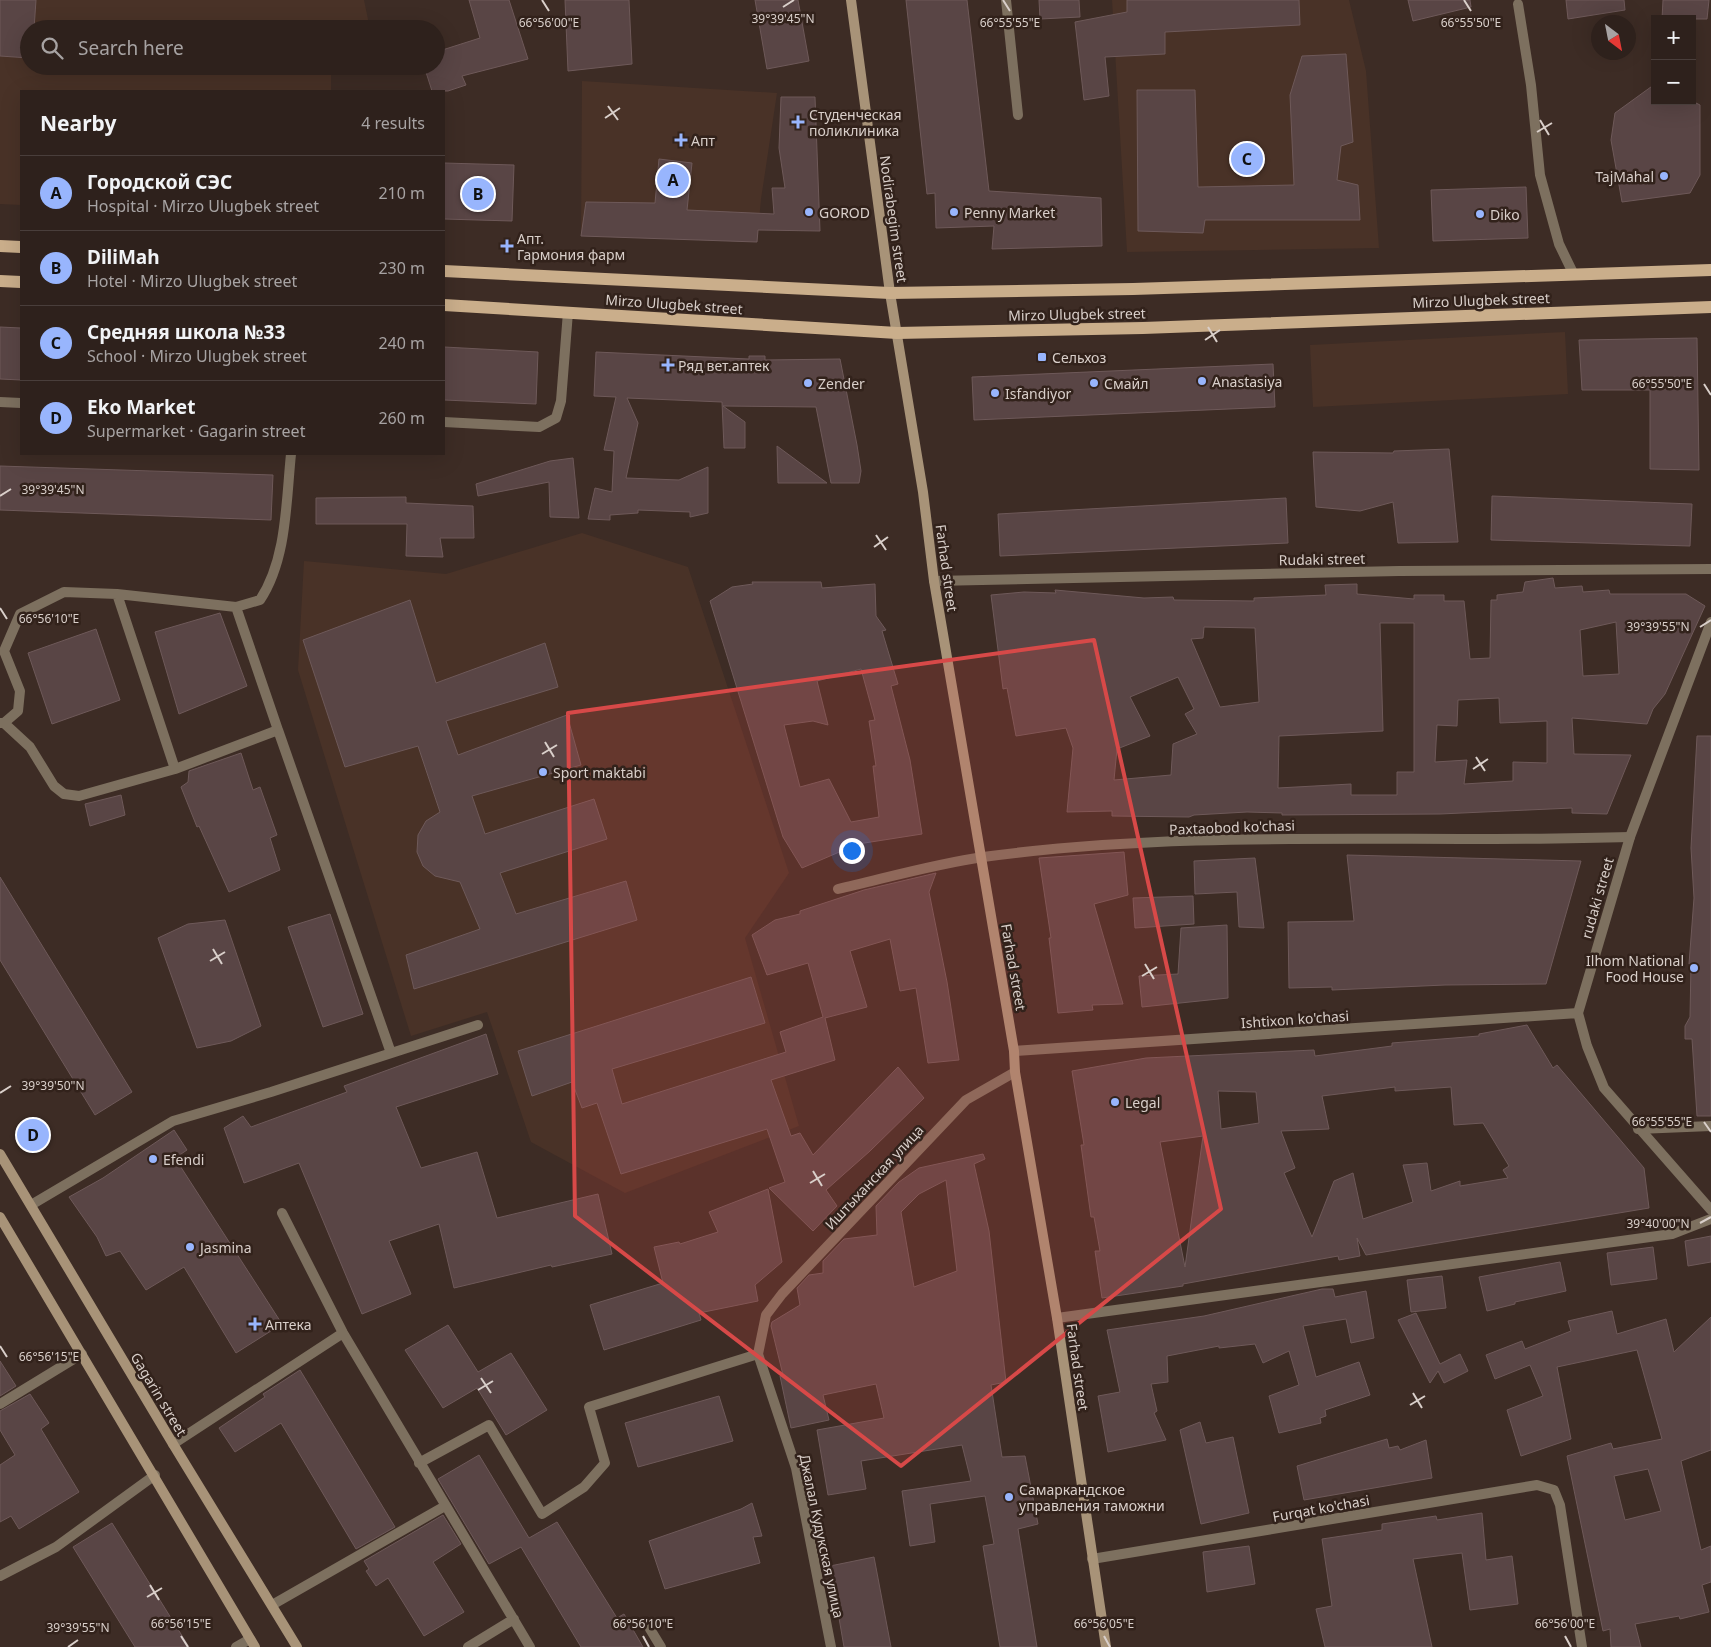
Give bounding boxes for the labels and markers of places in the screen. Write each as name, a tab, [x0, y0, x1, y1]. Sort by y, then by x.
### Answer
place label: Студенческая поликлиника	[809, 105, 902, 140]
marker: Студенческая поликлиника	[791, 115, 805, 129]
place label: Апт	[691, 131, 715, 150]
marker: Апт	[675, 134, 687, 146]
pin: C	[1231, 140, 1263, 178]
pin: A	[657, 161, 689, 199]
place label: TajMahal	[1595, 167, 1654, 186]
marker: TajMahal	[1658, 170, 1670, 182]
pin: B	[462, 175, 494, 213]
place label: GOROD	[819, 203, 870, 222]
place label: Penny Market	[964, 203, 1055, 222]
place label: Diko	[1490, 205, 1520, 224]
marker: GOROD	[803, 206, 815, 218]
marker: Penny Market	[948, 206, 960, 218]
marker: Diko	[1474, 208, 1486, 220]
place label: Апт. Гармония фарм	[517, 229, 625, 264]
marker: Апт. Гармония фарм	[501, 240, 513, 252]
place label: Сельхоз	[1052, 348, 1106, 367]
marker: Сельхоз	[1036, 351, 1048, 363]
place label: Ряд вет.аптек	[678, 356, 770, 375]
marker: Ряд вет.аптек	[662, 359, 674, 371]
place label: Anastasiya	[1212, 372, 1282, 391]
place label: Zender	[818, 374, 865, 393]
place label: Смайл	[1104, 374, 1148, 393]
marker: Anastasiya	[1196, 375, 1208, 387]
marker: Zender	[802, 377, 814, 389]
marker: Смайл	[1088, 377, 1100, 389]
place label: Isfandiyor	[1005, 384, 1072, 403]
marker: Isfandiyor	[989, 387, 1001, 399]
place label: Sport maktabi	[553, 763, 646, 782]
marker: Sport maktabi	[537, 766, 549, 778]
place label: Ilhom National Food House	[1586, 951, 1684, 986]
marker: Ilhom National Food House	[1688, 962, 1700, 974]
place label: Legal	[1125, 1093, 1160, 1112]
marker: Legal	[1109, 1096, 1121, 1108]
pin: D	[17, 1116, 49, 1154]
place label: Efendi	[163, 1150, 204, 1169]
marker: Efendi	[147, 1153, 159, 1165]
place label: Jasmina	[198, 1238, 252, 1257]
marker: Jasmina	[184, 1241, 196, 1253]
place label: Аптека	[265, 1315, 311, 1334]
marker: Аптека	[249, 1318, 261, 1330]
place label: Самаркандское управления таможни	[1019, 1480, 1165, 1515]
marker: Самаркандское управления таможни	[1003, 1491, 1015, 1503]

